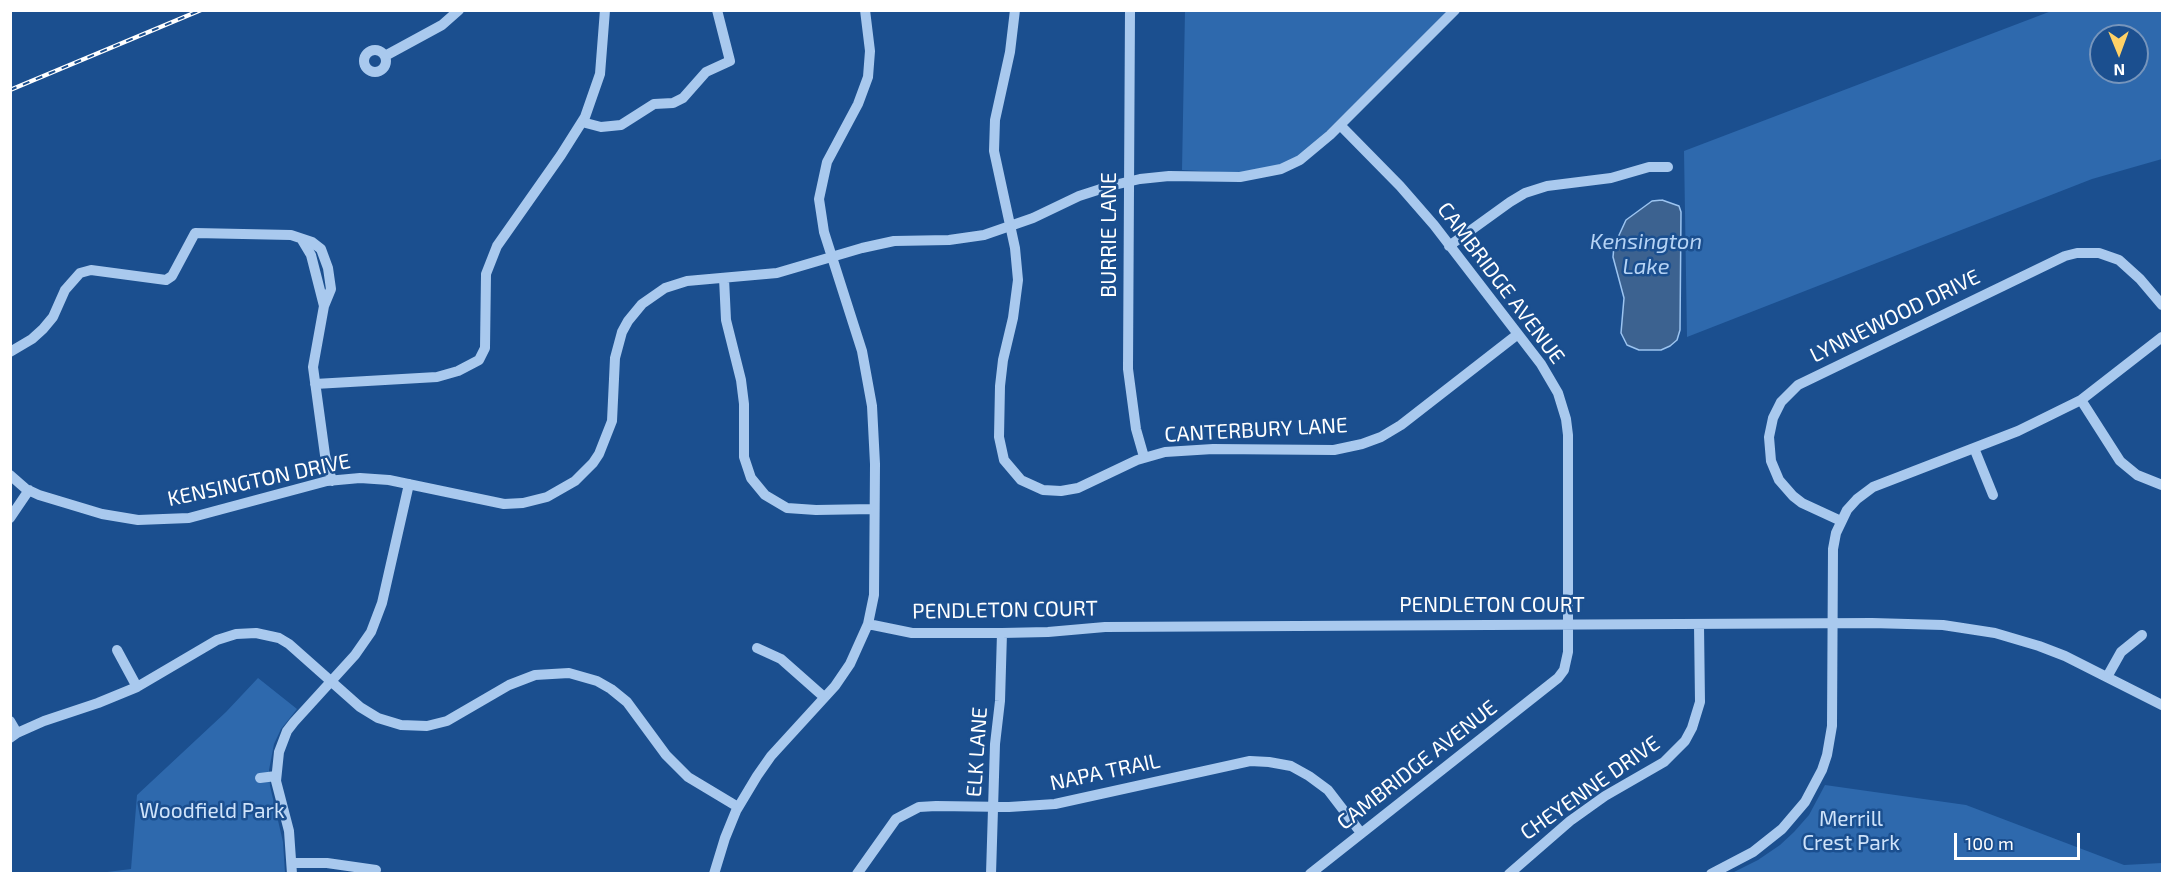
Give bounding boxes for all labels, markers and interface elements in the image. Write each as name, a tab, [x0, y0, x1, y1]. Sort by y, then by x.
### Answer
north arrow	[2089, 24, 2149, 84]
text: N	[2113, 61, 2125, 80]
street label: BURRIE LANE	[1096, 172, 1122, 298]
street label: CAMBRIDGE AVENUE	[1432, 197, 1570, 369]
water label: Kensington Lake	[1590, 229, 1702, 280]
street label: LYNNEWOOD DRIVE	[1806, 264, 1984, 368]
street label: CANTERBURY LANE	[1164, 413, 1348, 447]
street label: KENSINGTON DRIVE	[165, 448, 353, 512]
street label: PENDLETON COURT	[1399, 592, 1585, 618]
street label: PENDLETON COURT	[912, 596, 1098, 624]
street label: CAMBRIDGE AVENUE	[1332, 695, 1502, 835]
street label: ELK LANE	[961, 706, 993, 798]
street label: CHEYENNE DRIVE	[1515, 731, 1665, 845]
street label: NAPA TRAIL	[1048, 748, 1162, 796]
park label: Woodfield Park	[139, 798, 285, 824]
park label: Merrill Crest Park	[1802, 806, 1900, 856]
scale bar	[1957, 821, 2083, 859]
text: 100 m	[1965, 832, 2014, 854]

